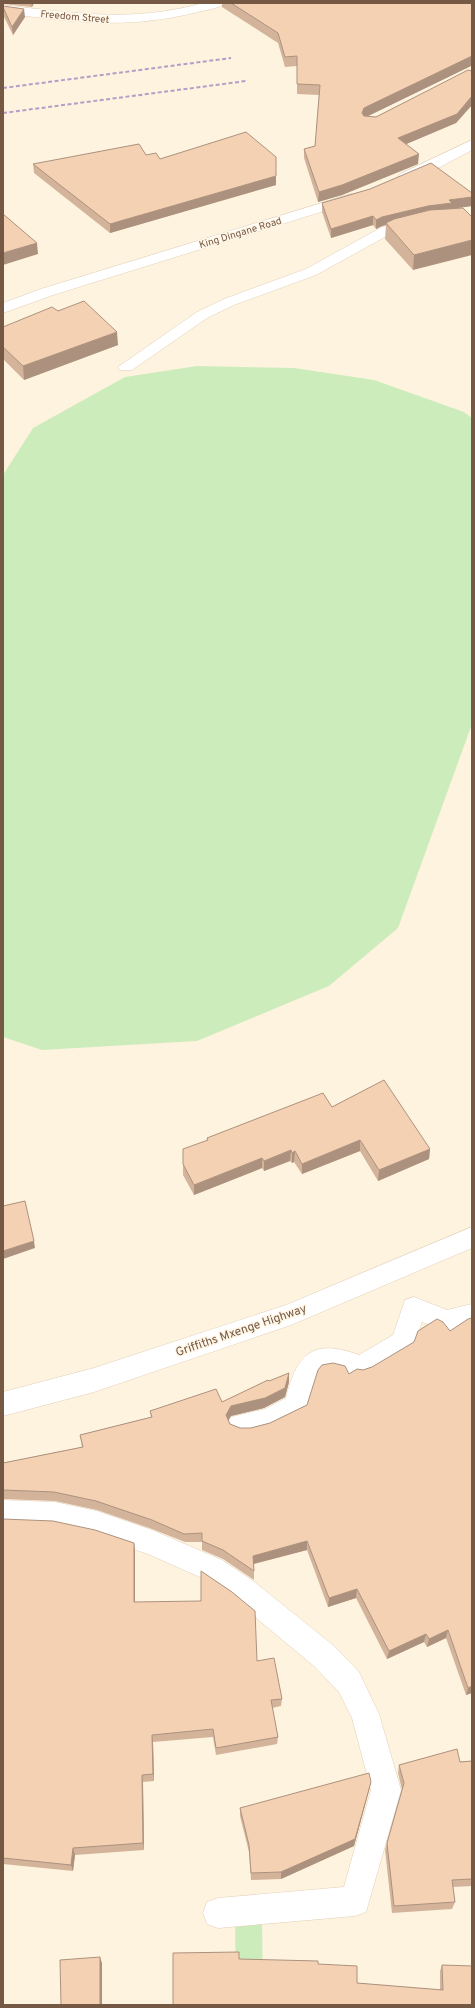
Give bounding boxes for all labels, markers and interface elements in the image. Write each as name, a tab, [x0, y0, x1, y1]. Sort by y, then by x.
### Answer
street label: Freedom Street	[40, 8, 110, 27]
street label: King Dingane Road	[198, 215, 283, 252]
street label: Griffiths Mxenge Highway	[174, 1301, 309, 1361]

